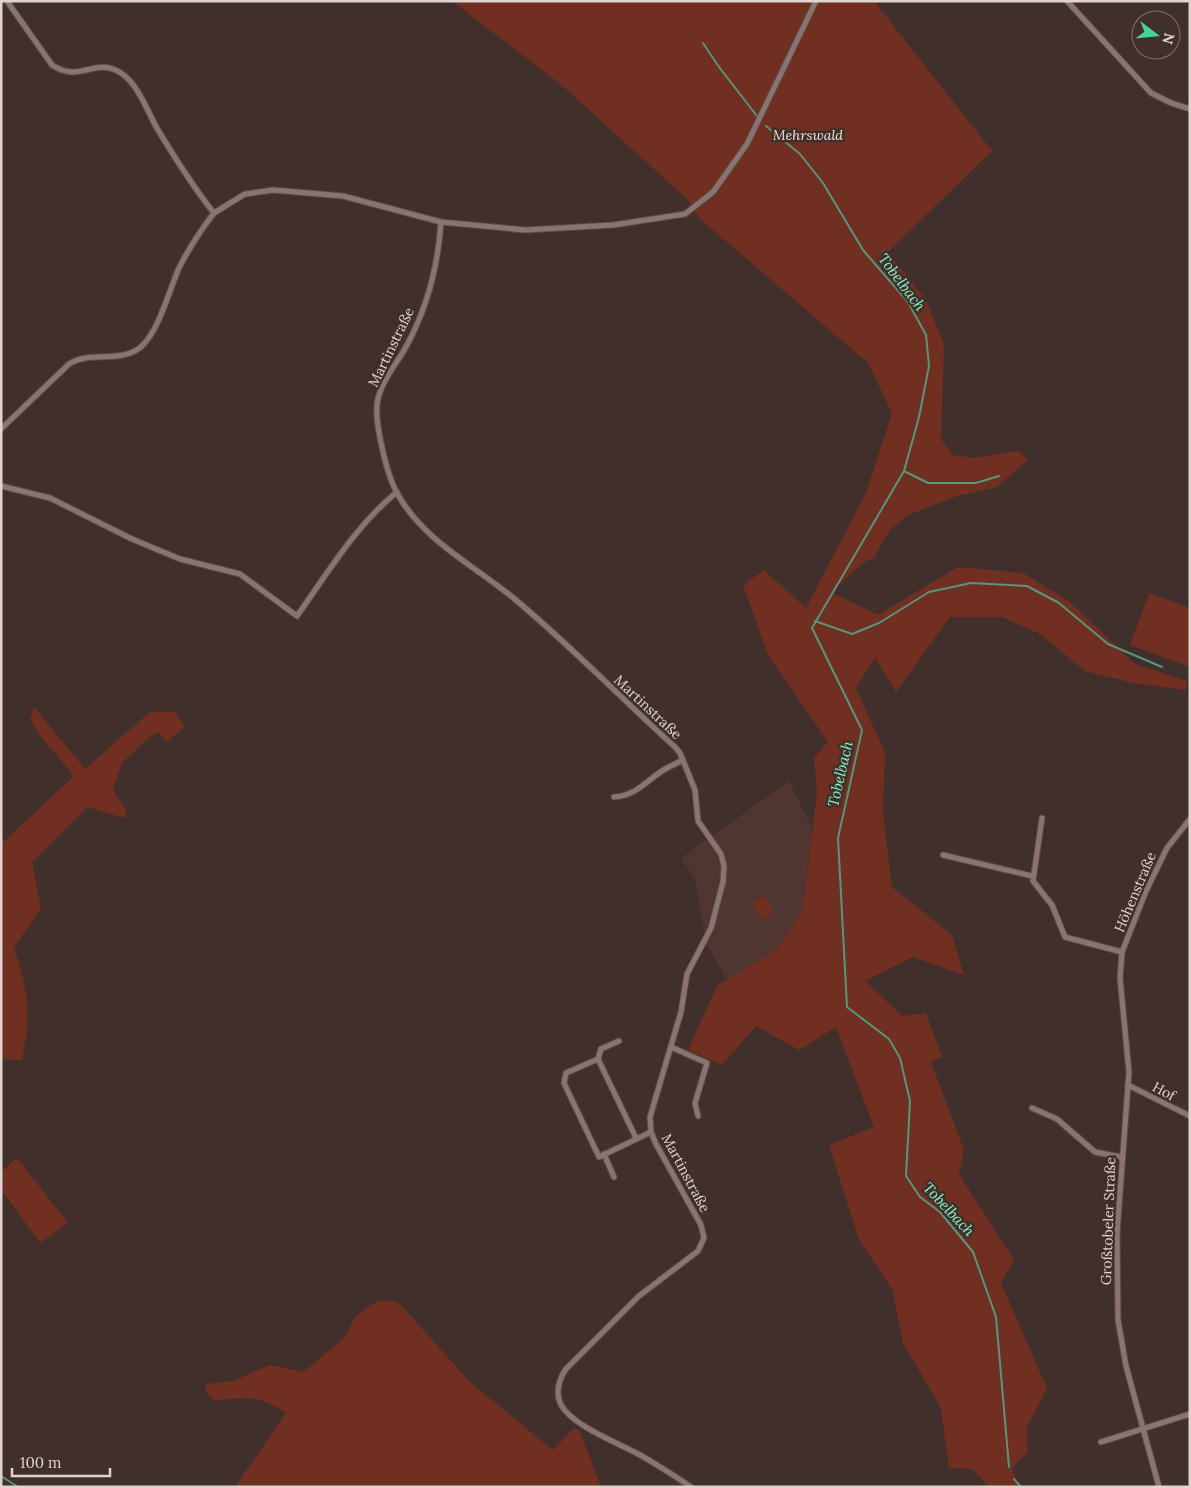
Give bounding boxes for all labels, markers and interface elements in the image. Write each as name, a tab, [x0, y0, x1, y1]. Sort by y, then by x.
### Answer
north arrow	[1131, 10, 1181, 60]
text: N	[1158, 31, 1179, 46]
park label: Mehrswald	[773, 126, 843, 144]
water label: Tobelbach	[874, 249, 930, 315]
street label: Martinstraße	[364, 304, 418, 390]
street label: Martinstraße	[610, 671, 686, 743]
water label: Tobelbach	[823, 739, 857, 809]
street label: Höhenstraße	[1110, 849, 1160, 935]
street label: Hof	[1149, 1078, 1180, 1105]
street label: Martinstraße	[658, 1131, 714, 1216]
street label: Großtobeler Straße	[1097, 1156, 1119, 1285]
water label: Tobelbach	[919, 1178, 979, 1240]
scale bar	[12, 1446, 110, 1478]
text: 100 m	[20, 1453, 61, 1472]

